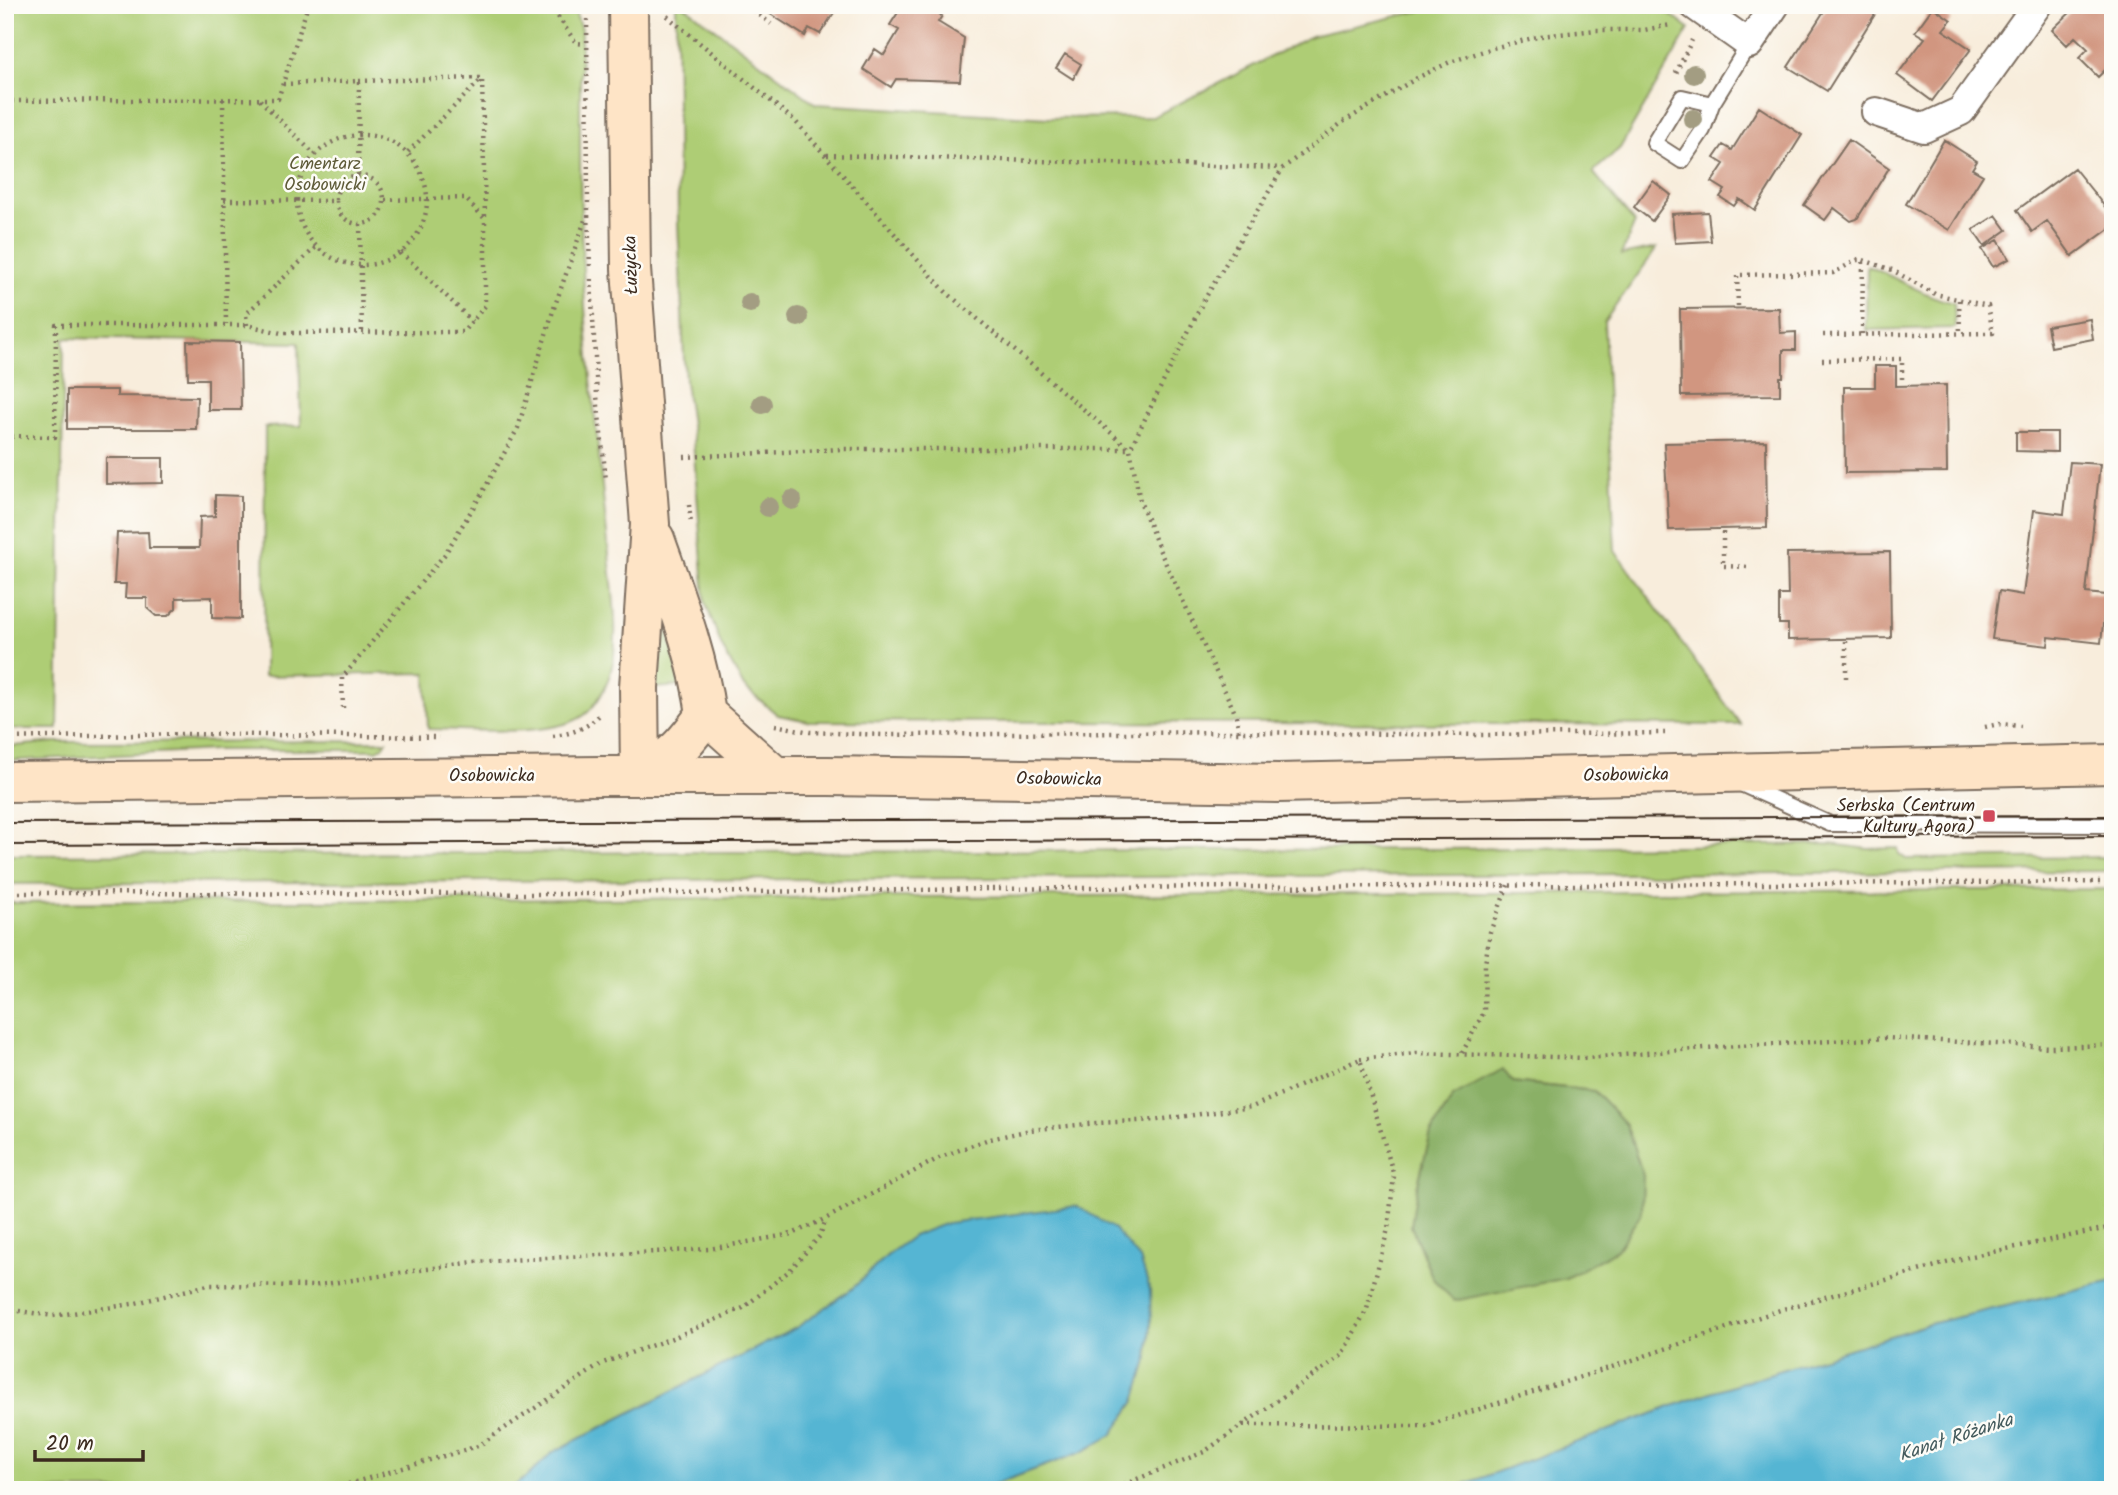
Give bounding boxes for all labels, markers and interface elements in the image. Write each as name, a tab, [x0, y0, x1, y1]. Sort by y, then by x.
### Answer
park label: Cmentarz Osobowicki	[284, 150, 367, 200]
street label: Łużycka	[616, 235, 648, 295]
street label: Osobowicka	[1583, 761, 1669, 791]
street label: Osobowicka	[449, 762, 535, 791]
street label: Osobowicka	[1016, 765, 1102, 795]
place label: Serbska (Centrum Kultury Agora)	[1837, 792, 1975, 842]
marker: Serbska (Centrum Kultury Agora)	[1981, 808, 1997, 824]
water label: Kanał Różanka	[1895, 1405, 2018, 1471]
scale bar	[35, 1418, 144, 1462]
text: 20 m	[46, 1428, 94, 1461]

